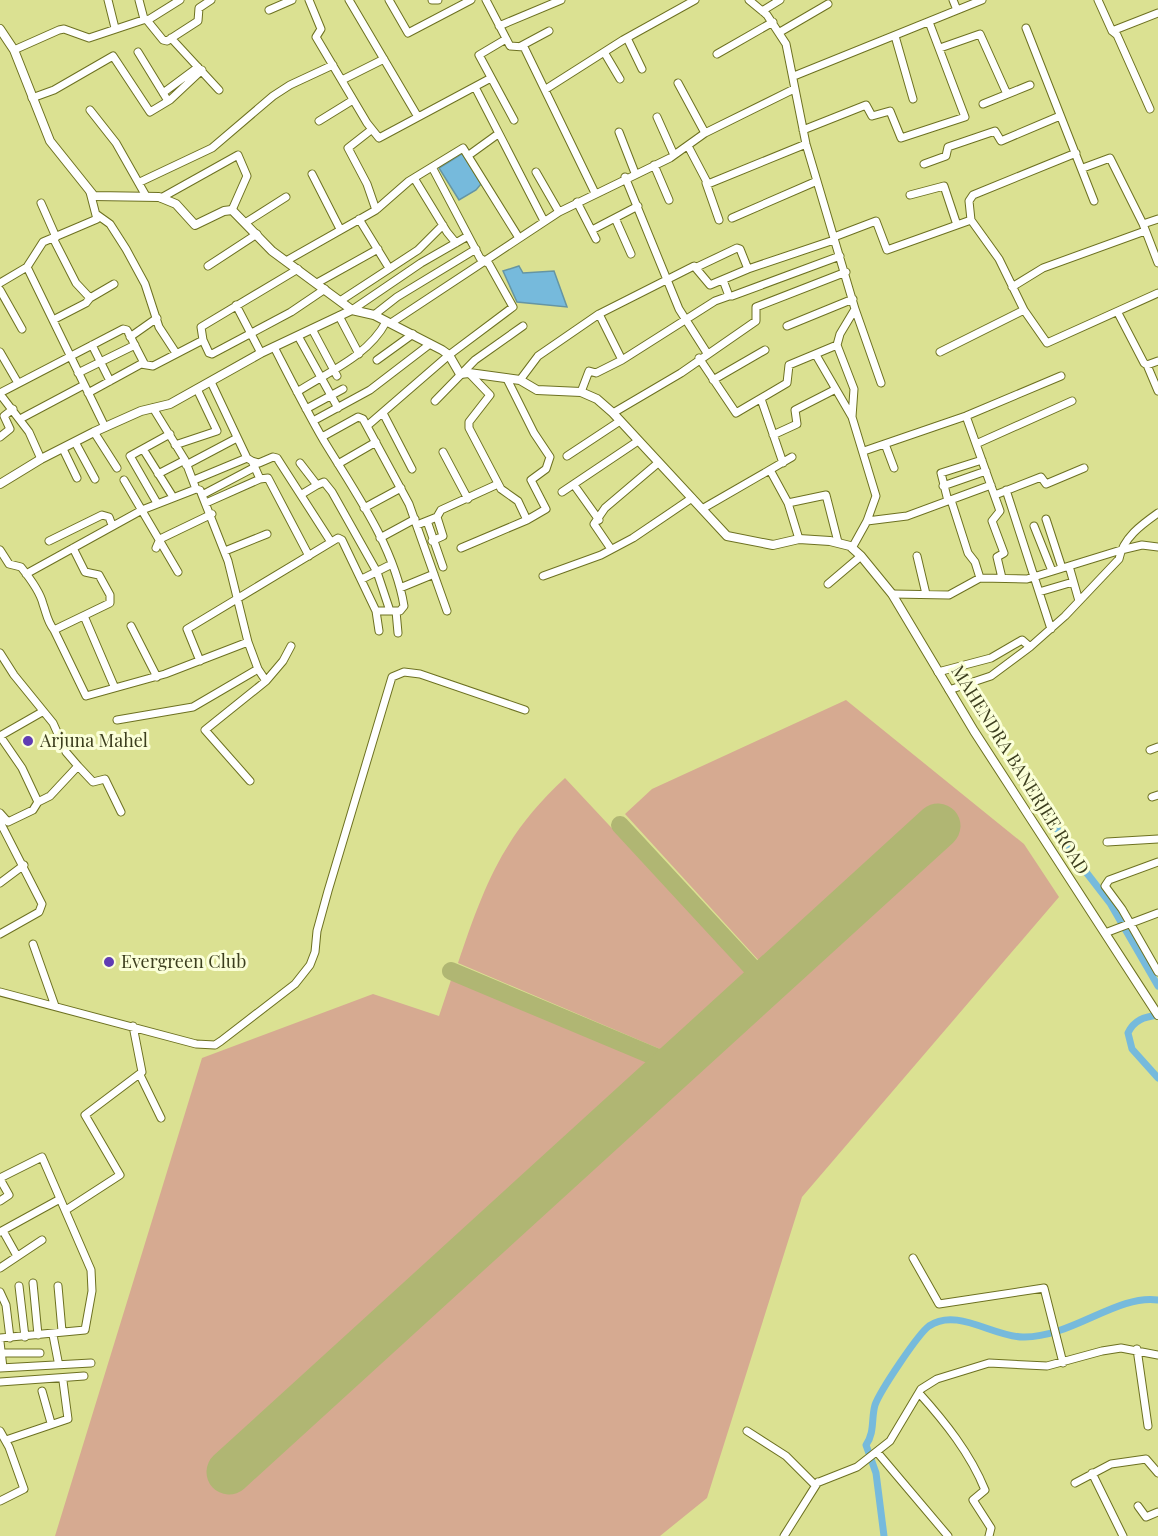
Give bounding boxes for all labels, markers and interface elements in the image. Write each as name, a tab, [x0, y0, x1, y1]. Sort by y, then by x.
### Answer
street label: MAHENDRA BANERJEE ROAD	[946, 660, 1095, 879]
place label: Arjuna Mahel	[39, 728, 148, 752]
marker: Arjuna Mahel	[21, 734, 35, 748]
place label: Evergreen Club	[121, 949, 246, 973]
marker: Evergreen Club	[102, 955, 116, 969]

